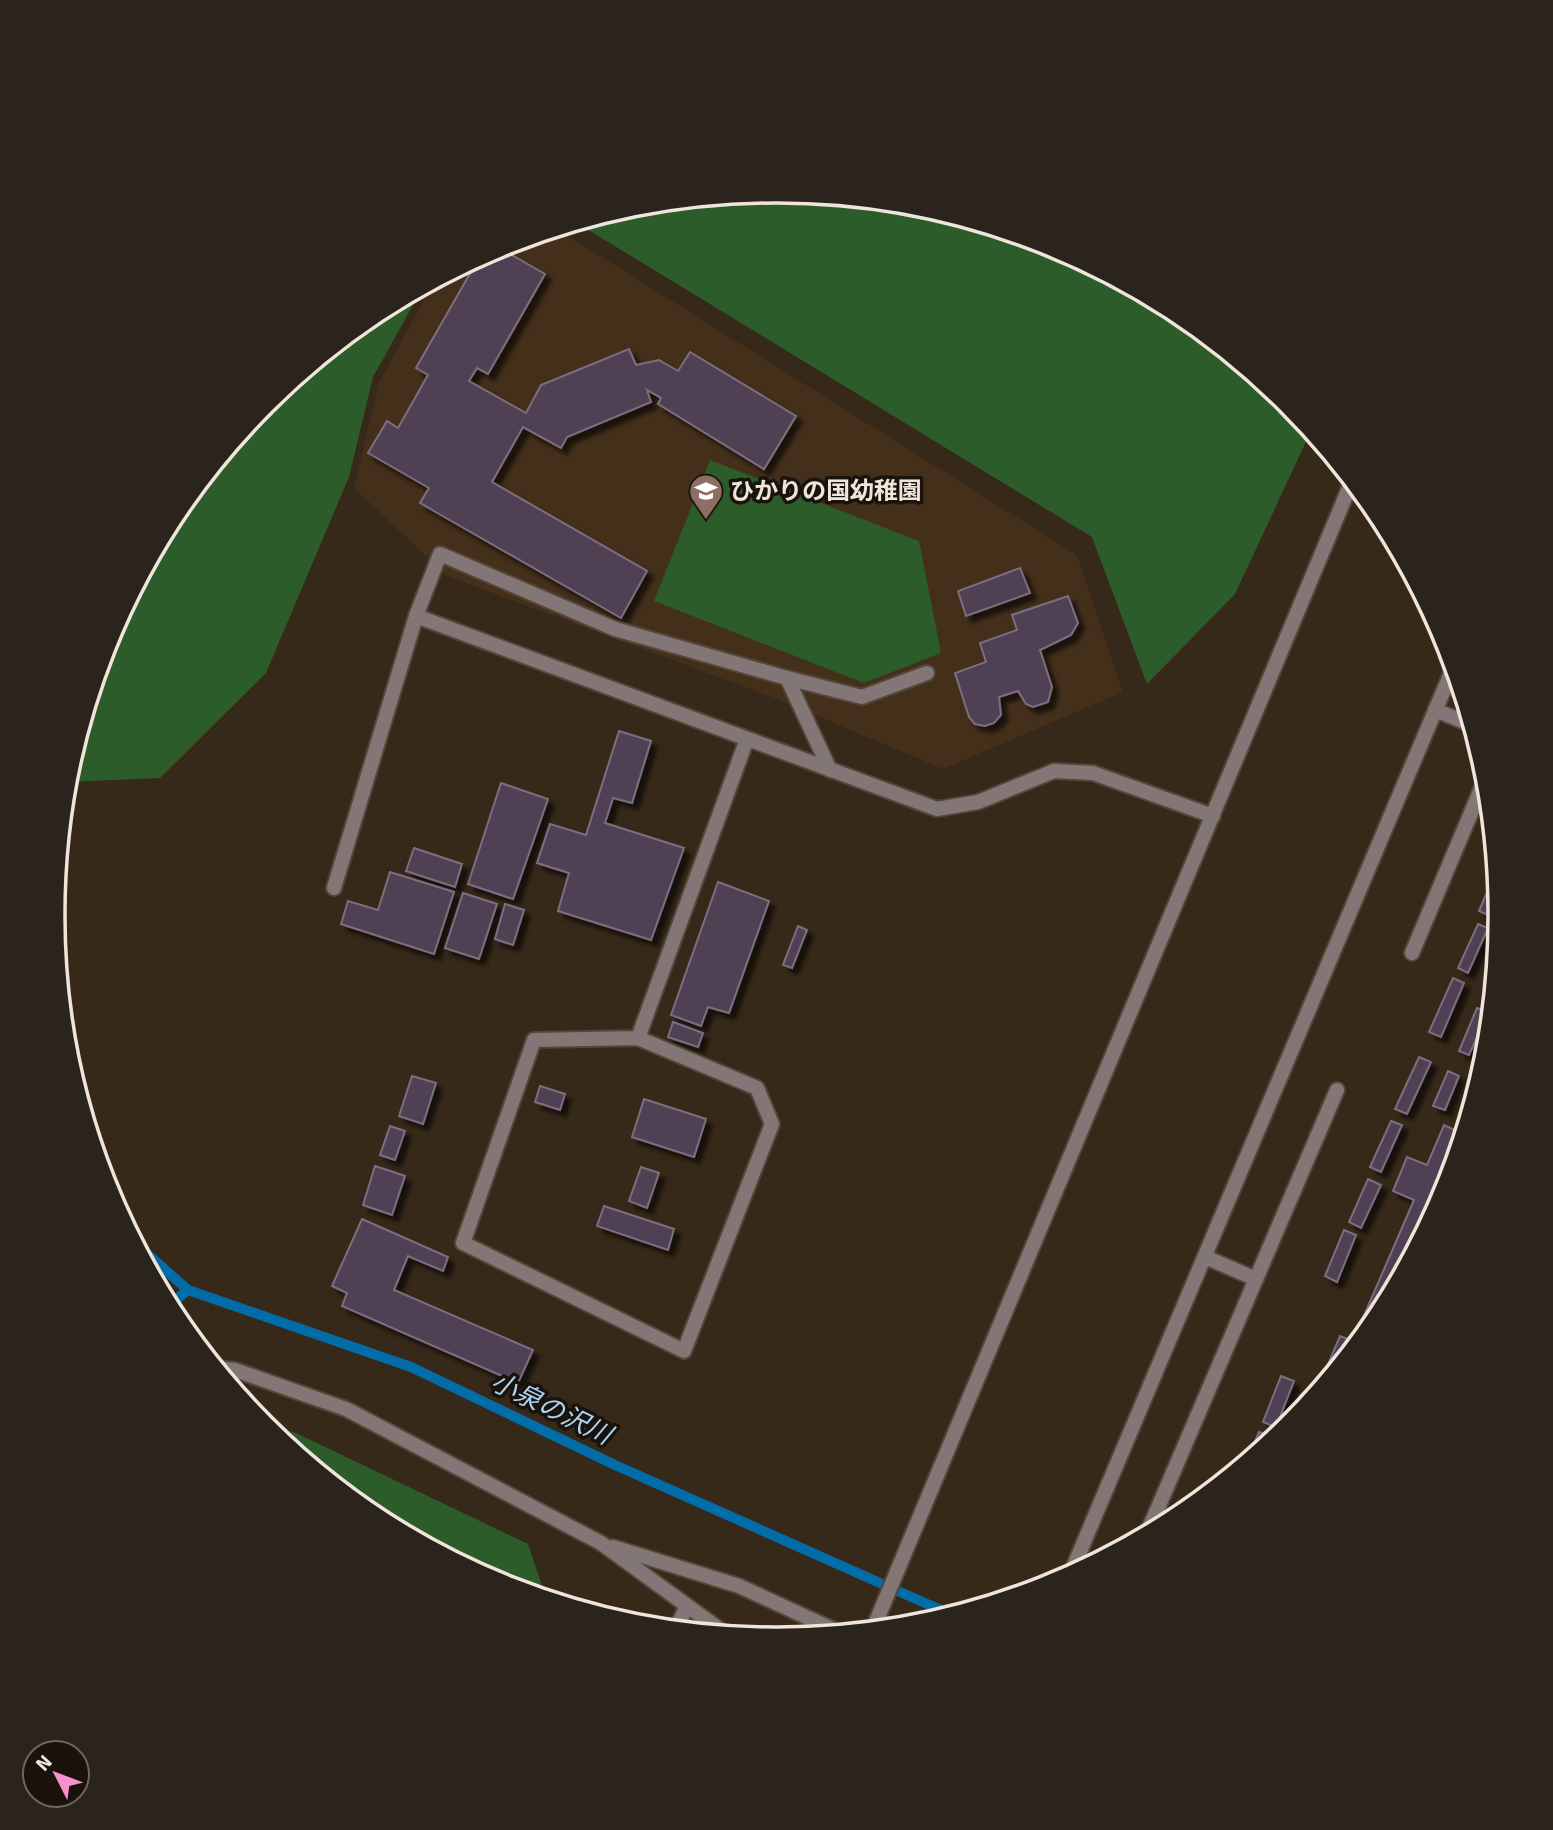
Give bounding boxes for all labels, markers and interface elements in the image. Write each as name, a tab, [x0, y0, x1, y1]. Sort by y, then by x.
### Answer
school or university icon: ひかりの国幼稚園	[687, 472, 725, 521]
place label: ひかりの国幼稚園	[730, 476, 922, 506]
water label: 小泉の沢川	[486, 1366, 619, 1453]
north arrow	[21, 1739, 91, 1809]
text: N	[31, 1750, 57, 1776]

